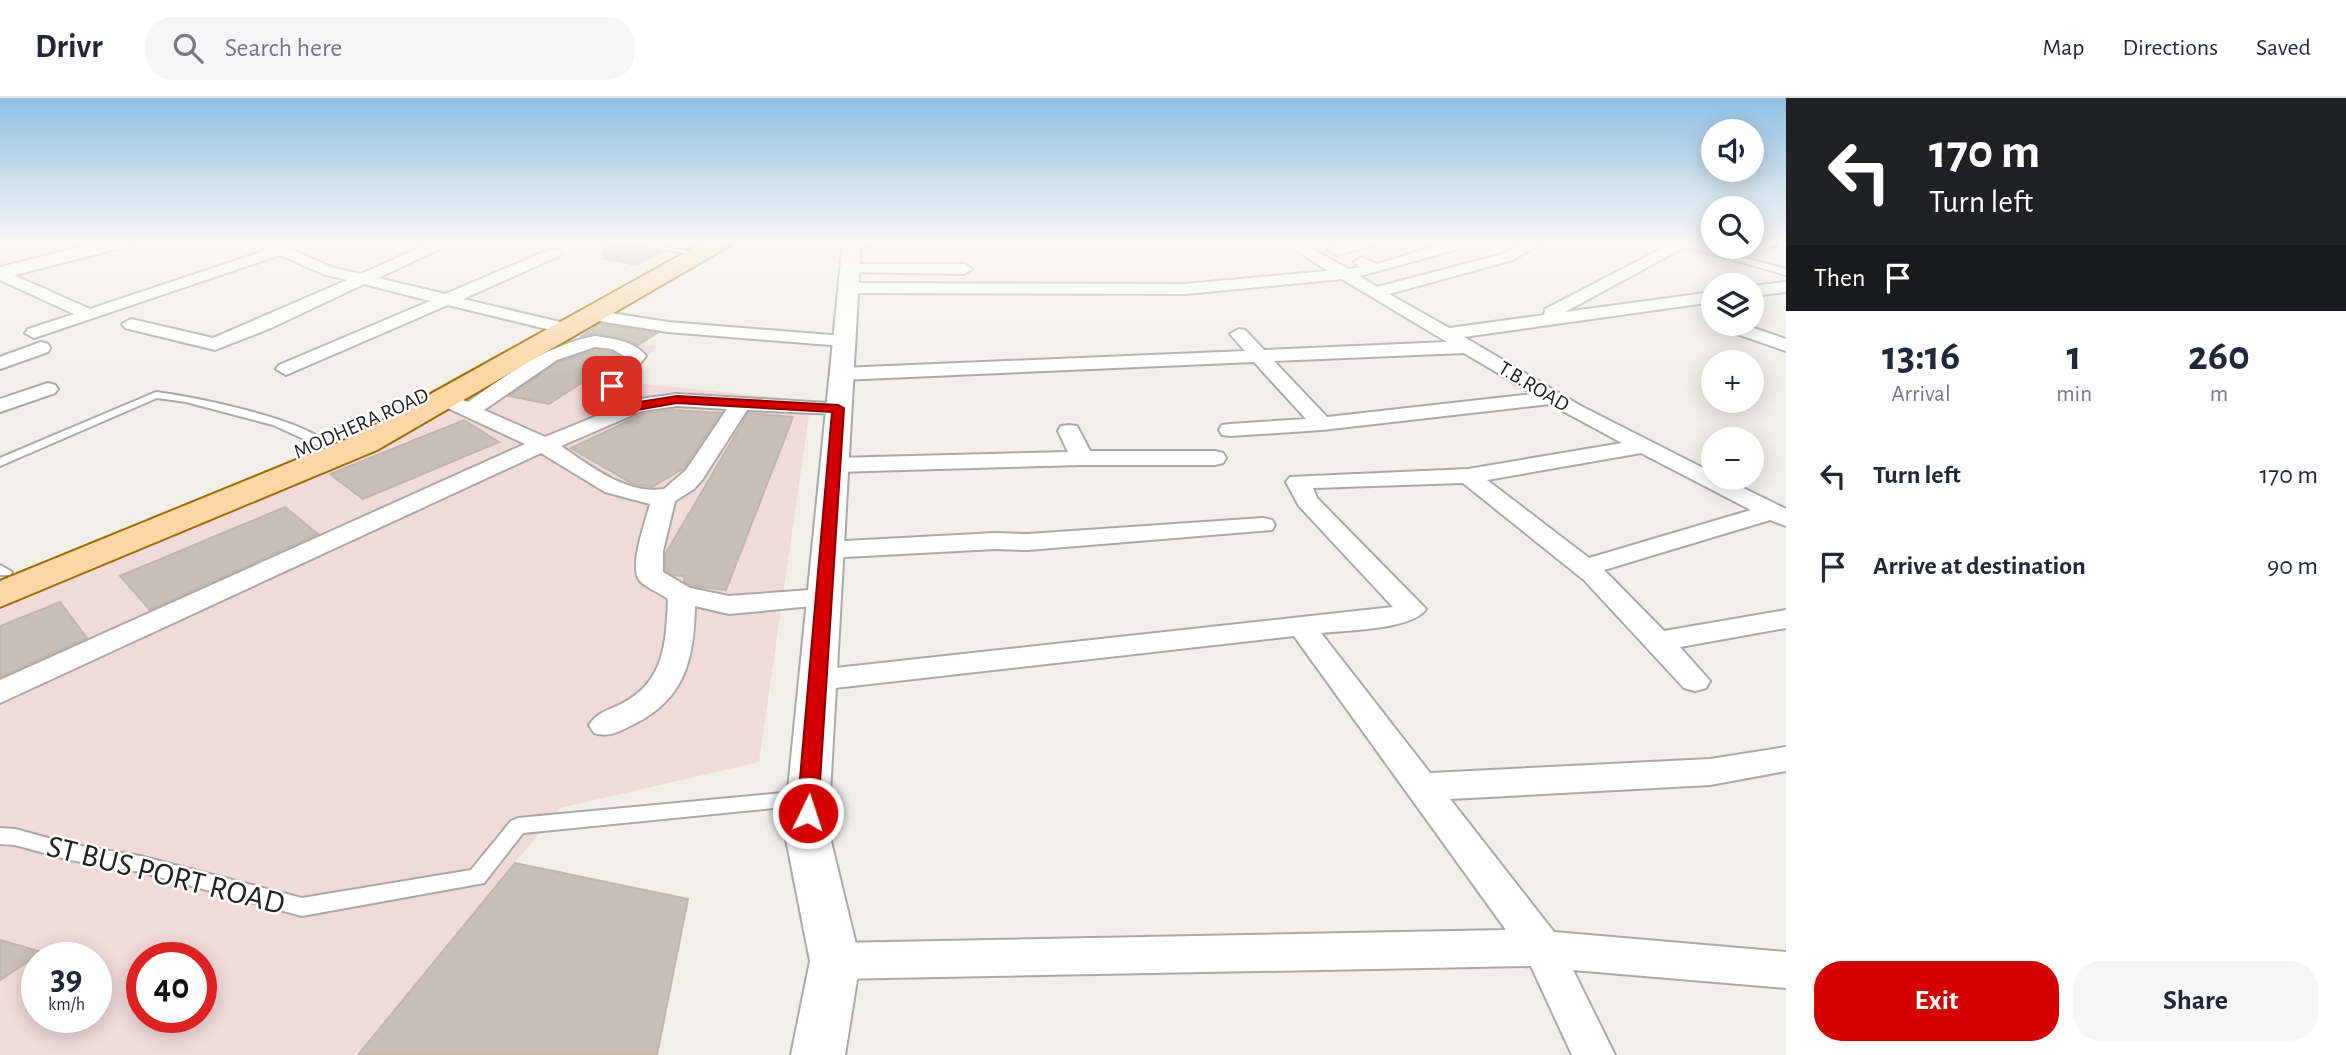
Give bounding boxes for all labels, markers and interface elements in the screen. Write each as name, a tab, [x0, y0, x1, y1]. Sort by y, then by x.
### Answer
search box	[145, 17, 635, 80]
icon: search	[169, 29, 207, 67]
text: Drivr	[35, 31, 103, 64]
text: Search here	[225, 35, 342, 61]
text: Map	[2042, 36, 2084, 60]
text: Directions	[2122, 36, 2218, 60]
text: Saved	[2256, 36, 2311, 60]
map controls	[1701, 119, 1764, 490]
button: sound	[1701, 119, 1764, 182]
icon: left	[1814, 126, 1905, 217]
text: 170 m	[1929, 128, 2040, 177]
text: Turn left	[1929, 186, 2033, 218]
button: search	[1701, 196, 1764, 259]
icon: arrive	[1879, 259, 1917, 297]
text: Then	[1814, 265, 1865, 291]
button: layers	[1701, 273, 1764, 336]
text: 13:16	[1882, 335, 1960, 377]
text: 1	[2067, 335, 2082, 377]
text: 260	[2188, 335, 2250, 377]
button: +	[1701, 350, 1764, 413]
pin	[582, 356, 642, 416]
street label: T.B.ROAD	[1495, 357, 1573, 416]
icon: arrive	[593, 367, 631, 405]
text: Arrival	[1892, 383, 1951, 406]
text: min	[2056, 383, 2092, 406]
text: m	[2210, 383, 2228, 406]
street label: MODHERA ROAD	[291, 384, 432, 463]
button: −	[1701, 427, 1764, 490]
icon: left	[1814, 457, 1852, 495]
text: Turn left	[1873, 462, 1961, 488]
text: 170 m	[2259, 462, 2318, 488]
icon: arrive	[1814, 548, 1852, 586]
text: Arrive at destination	[1873, 553, 2086, 579]
text: 90 m	[2267, 553, 2318, 579]
position arrow	[771, 776, 845, 850]
street label: ST BUS PORT ROAD	[43, 830, 288, 920]
speed limit sign: 40	[126, 942, 217, 1033]
text: 39	[50, 961, 82, 996]
button: Exit	[1814, 961, 2059, 1041]
button: Share	[2073, 961, 2318, 1041]
text: km/h	[48, 996, 85, 1014]

